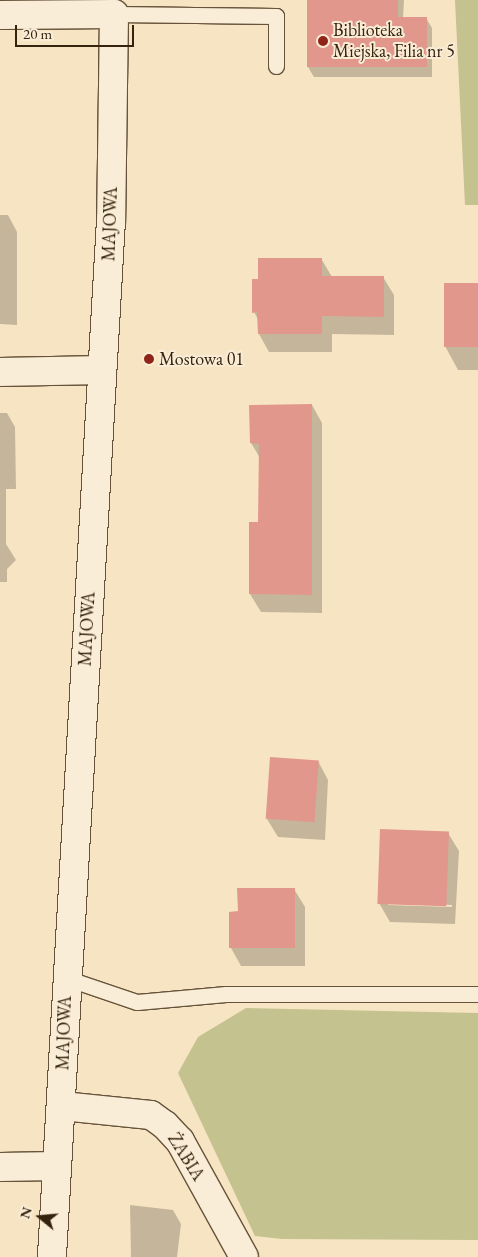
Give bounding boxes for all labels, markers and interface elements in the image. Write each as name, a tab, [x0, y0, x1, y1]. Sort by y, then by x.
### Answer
scale bar	[18, 15, 136, 47]
place label: Biblioteka Miejska, Filia nr 5	[333, 20, 455, 62]
text: 20 m	[23, 24, 52, 43]
marker: Biblioteka Miejska, Filia nr 5	[317, 35, 329, 47]
street label: MAJOWA	[98, 186, 122, 262]
place label: Mostowa 01	[159, 348, 244, 370]
marker: Mostowa 01	[143, 353, 155, 365]
street label: MAJOWA	[74, 591, 100, 667]
street label: MAJOWA	[52, 995, 76, 1071]
street label: ŻABIA	[163, 1129, 209, 1185]
north arrow	[15, 1192, 65, 1242]
text: N	[15, 1205, 36, 1221]

